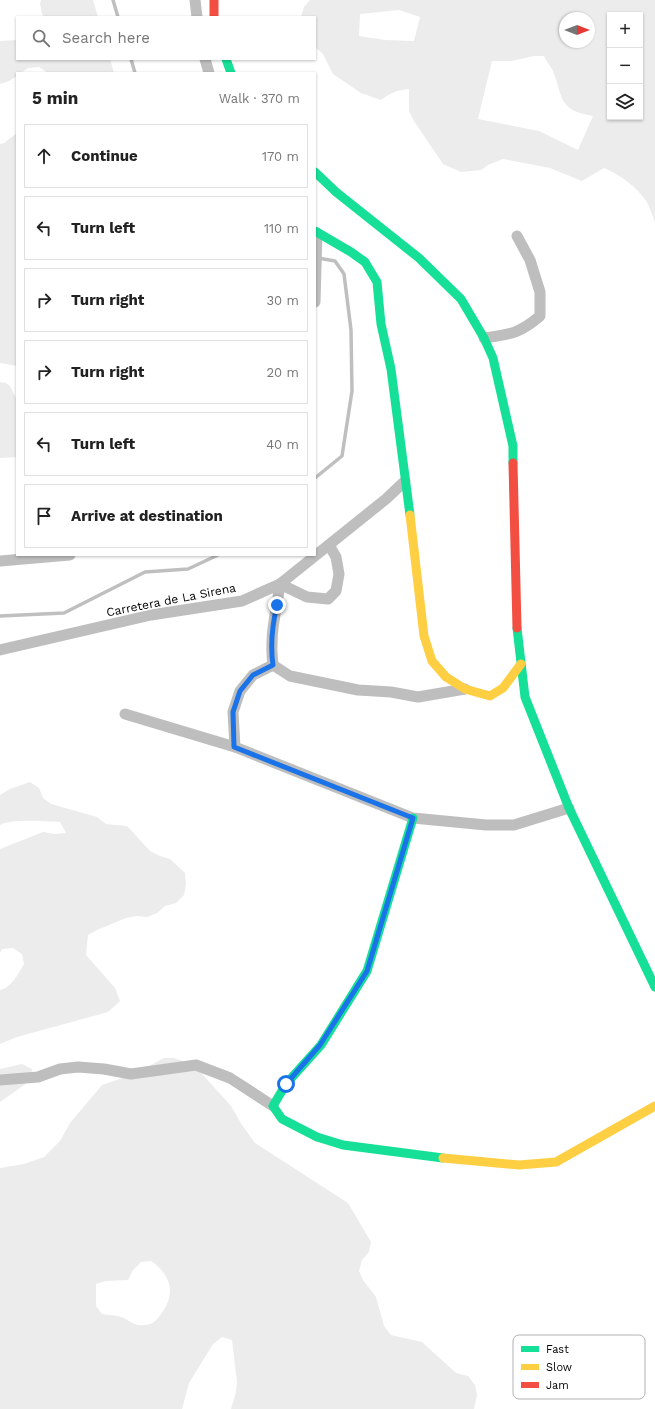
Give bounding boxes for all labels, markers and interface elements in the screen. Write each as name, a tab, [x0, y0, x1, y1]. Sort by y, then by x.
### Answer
north arrow	[559, 12, 595, 48]
map controls	[607, 12, 643, 120]
button: +	[607, 12, 643, 48]
search box	[16, 16, 316, 60]
icon: search	[30, 27, 52, 49]
text: Search here	[62, 29, 150, 47]
button: −	[607, 48, 643, 84]
button: layers	[607, 84, 643, 120]
text: 5 min	[32, 88, 78, 108]
text: Walk · 370 m	[219, 91, 300, 106]
icon: ahead	[33, 145, 55, 167]
text: Continue	[71, 147, 138, 165]
text: 170 m	[262, 149, 299, 164]
icon: left	[33, 217, 55, 239]
text: Turn left	[71, 219, 135, 237]
text: 110 m	[264, 221, 299, 236]
icon: right	[33, 289, 55, 311]
text: Turn right	[71, 291, 144, 309]
text: 30 m	[267, 293, 299, 308]
icon: right	[33, 361, 55, 383]
text: Turn right	[71, 363, 144, 381]
text: 20 m	[267, 365, 299, 380]
icon: left	[33, 433, 55, 455]
text: Turn left	[71, 435, 135, 453]
text: 40 m	[266, 437, 299, 452]
icon: arrive	[33, 505, 55, 527]
text: Arrive at destination	[71, 507, 223, 525]
street label: Carretera de La Sirena	[105, 581, 237, 619]
route end	[268, 596, 286, 614]
route start	[277, 1075, 295, 1093]
legend	[513, 1335, 645, 1399]
text: Fast	[546, 1343, 569, 1356]
text: Slow	[546, 1361, 572, 1374]
text: Jam	[546, 1379, 569, 1392]

